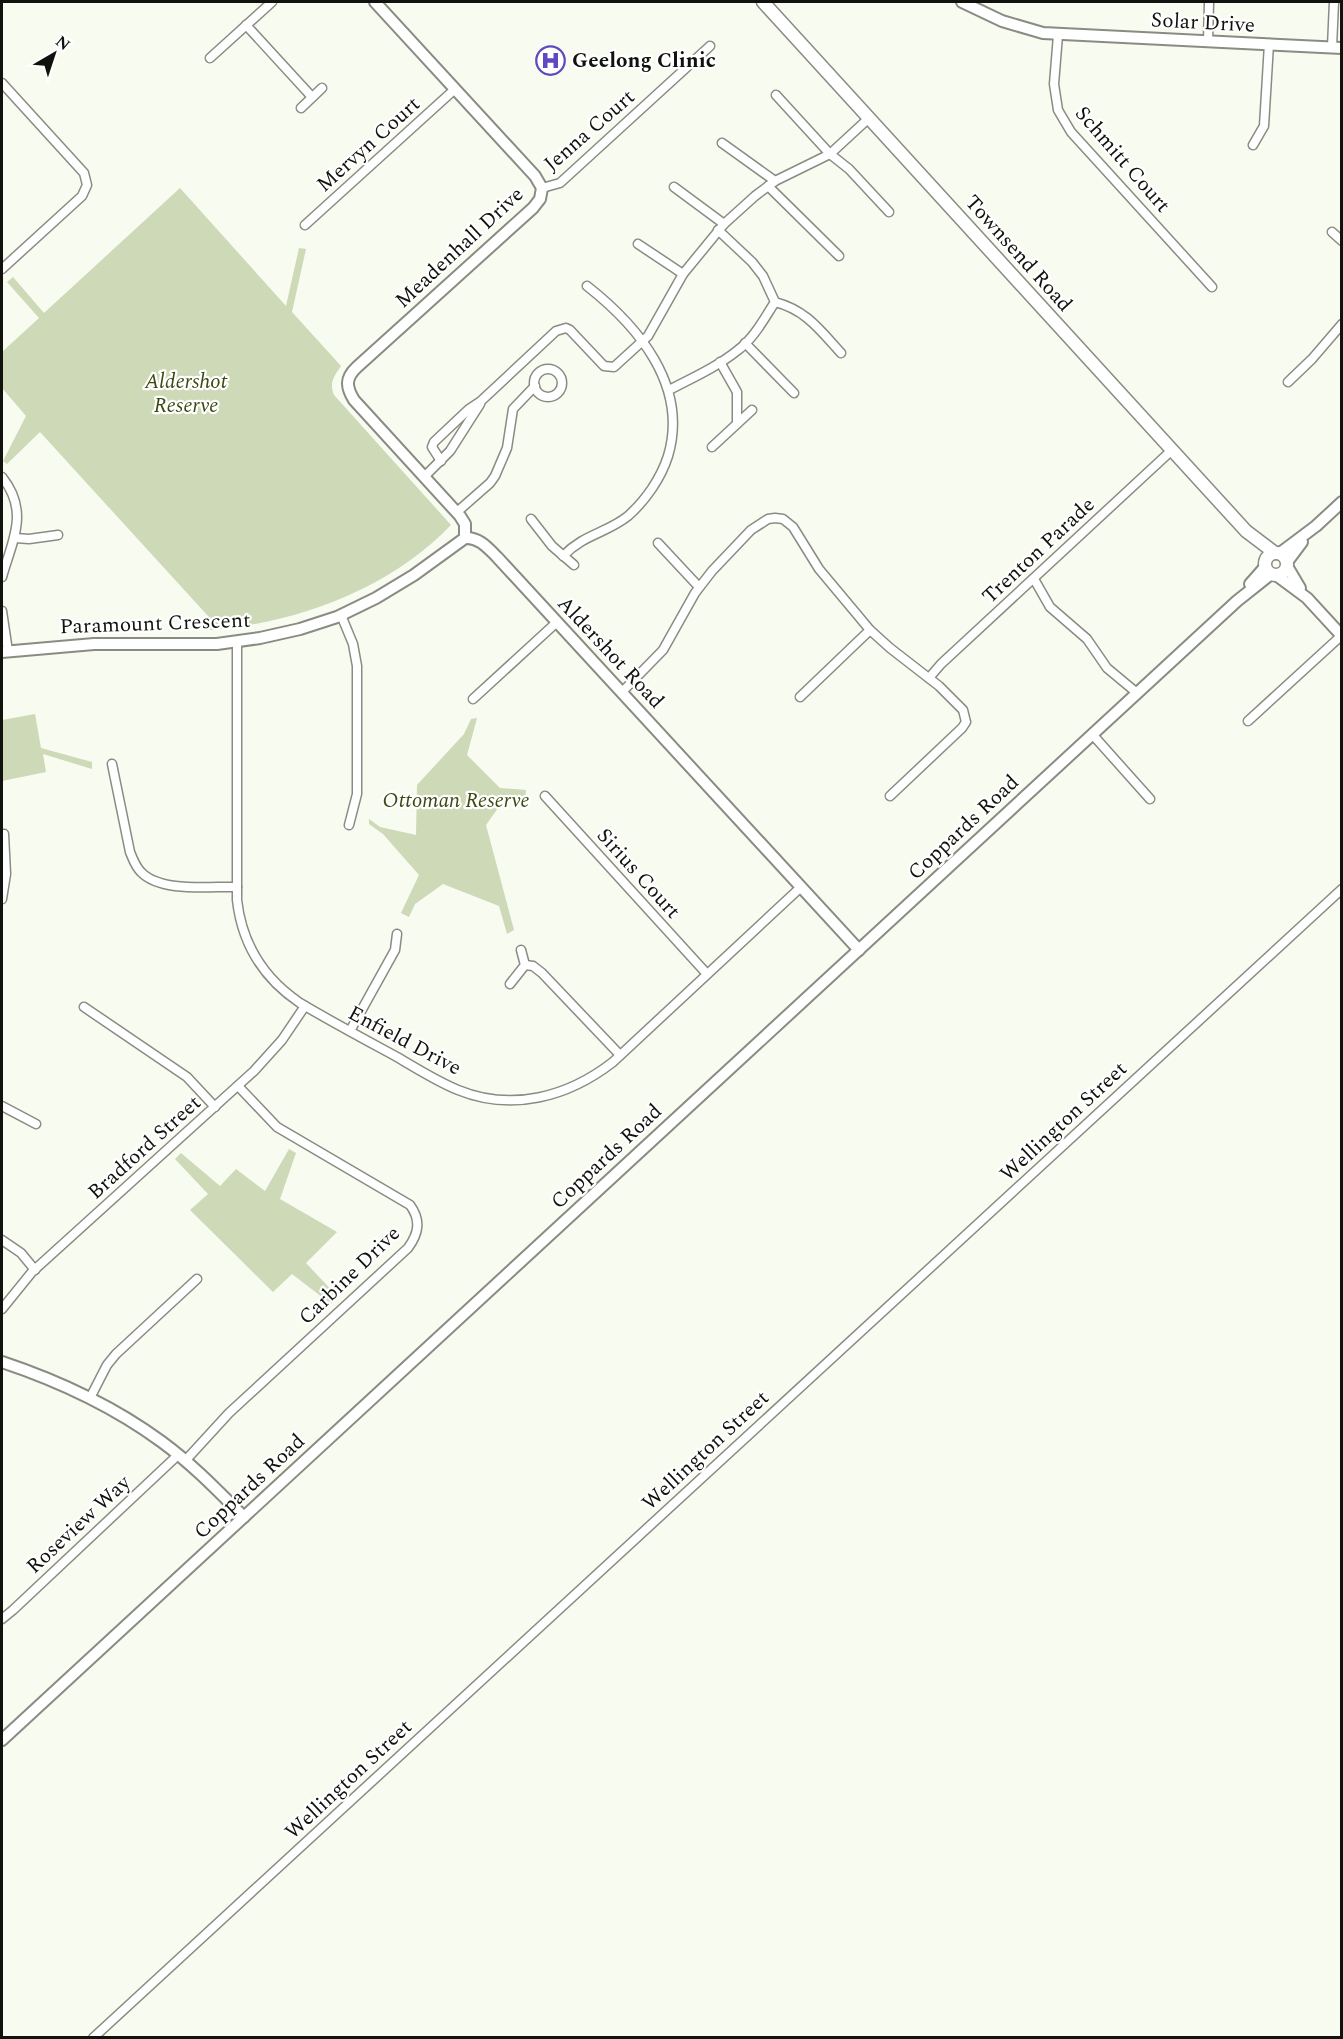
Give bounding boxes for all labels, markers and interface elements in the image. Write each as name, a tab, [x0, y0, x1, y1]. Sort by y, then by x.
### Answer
street label: Solar Drive	[1150, 4, 1256, 42]
north arrow	[24, 24, 84, 84]
text: N	[50, 30, 75, 57]
hospital icon: Geelong Clinic	[535, 44, 567, 76]
place label: Geelong Clinic	[572, 45, 716, 77]
street label: Jenna Court	[537, 82, 642, 180]
street label: Mervyn Court	[310, 89, 428, 200]
street label: Schmitt Court	[1067, 99, 1178, 220]
street label: Meadenhall Drive	[388, 179, 531, 316]
street label: Townsend Road	[957, 188, 1080, 319]
park label: Aldershot Reserve	[144, 366, 228, 422]
street label: Trenton Parade	[975, 490, 1102, 612]
street label: Aldershot Road	[549, 589, 671, 716]
street label: Paramount Crescent	[59, 605, 251, 643]
street label: Coppards Road	[901, 767, 1027, 888]
park label: Ottoman Reserve	[382, 785, 530, 817]
street label: Sirius Court	[589, 821, 688, 926]
street label: Enfield Drive	[342, 998, 467, 1084]
street label: Wellington Street	[993, 1054, 1135, 1189]
street label: Bradford Street	[81, 1088, 209, 1208]
street label: Coppards Road	[544, 1096, 670, 1217]
street label: Carbine Drive	[291, 1219, 408, 1333]
street label: Wellington Street	[635, 1383, 777, 1518]
street label: Coppards Road	[187, 1426, 313, 1547]
street label: Roseview Way	[19, 1467, 139, 1582]
street label: Wellington Street	[278, 1712, 420, 1847]

